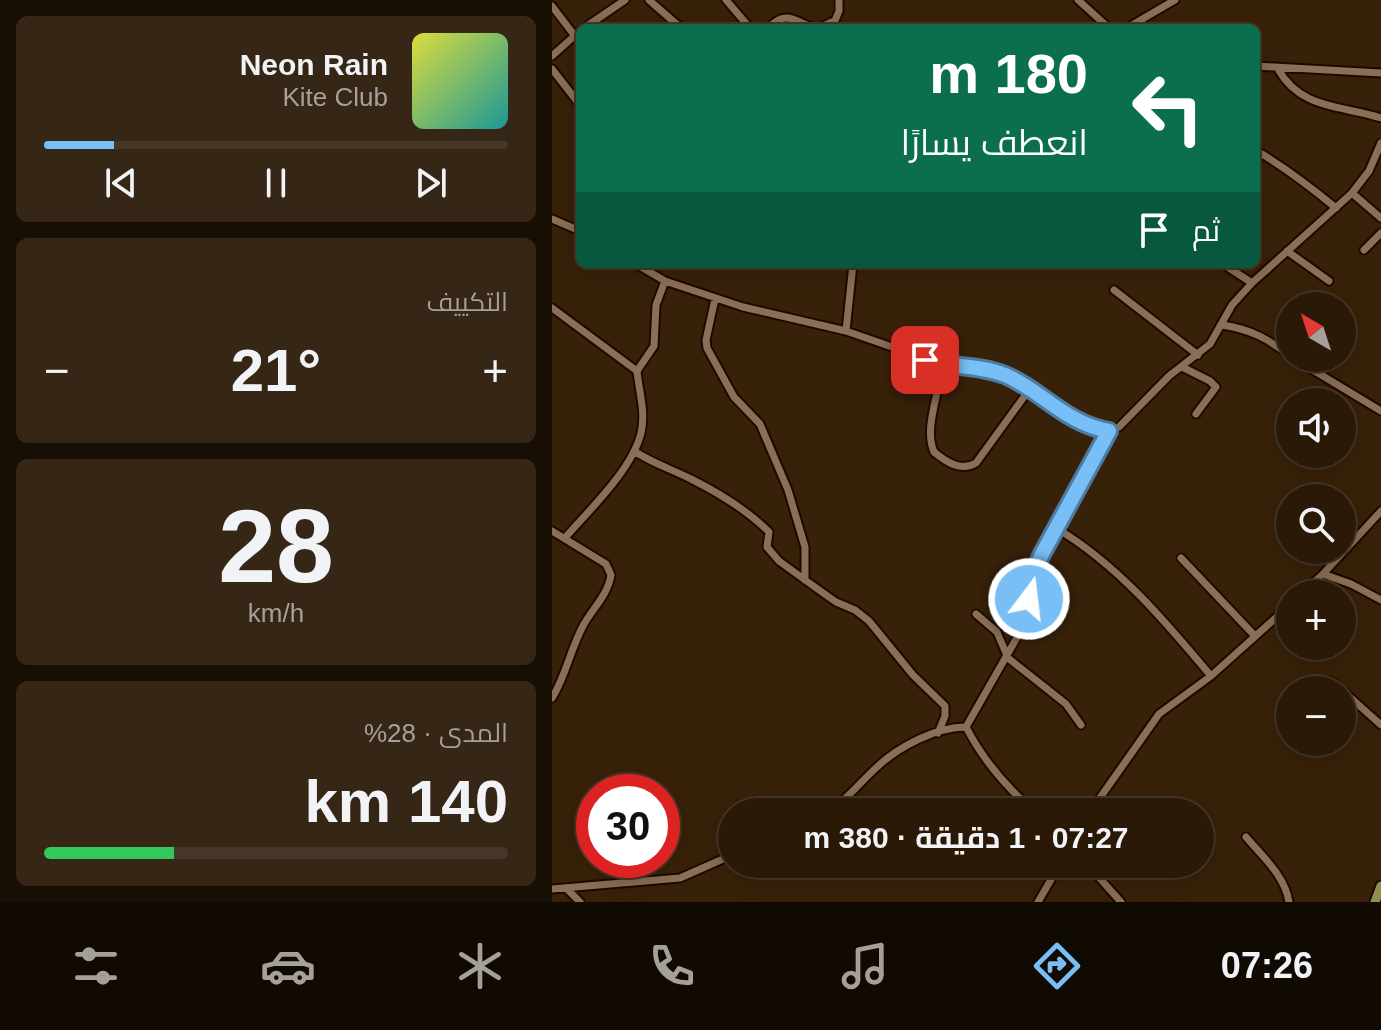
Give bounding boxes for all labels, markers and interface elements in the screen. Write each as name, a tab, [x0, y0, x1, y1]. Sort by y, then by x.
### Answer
text: 180 m	[929, 42, 1088, 105]
text: Neon Rain	[240, 48, 388, 81]
icon: left	[1116, 56, 1220, 160]
text: Kite Club	[283, 82, 388, 112]
text: انعطف يسارًا	[901, 122, 1088, 163]
icon: previous	[99, 161, 143, 205]
icon: pause	[254, 161, 298, 205]
icon: next	[409, 161, 453, 205]
icon: arrive	[1132, 208, 1176, 252]
text: ثم	[1192, 214, 1220, 247]
text: التكييف	[426, 287, 508, 317]
north arrow	[1276, 292, 1356, 372]
map controls	[1276, 292, 1356, 756]
pin	[891, 326, 959, 394]
text: 21°	[231, 337, 321, 404]
icon: arrive	[903, 338, 947, 382]
text: −	[44, 346, 70, 395]
text: +	[482, 346, 508, 395]
button: sound	[1276, 388, 1356, 468]
button: search	[1276, 484, 1356, 564]
text: 28	[218, 488, 334, 604]
position arrow	[987, 557, 1071, 641]
button: +	[1276, 580, 1356, 660]
text: km/h	[248, 598, 304, 628]
button: −	[1276, 676, 1356, 756]
text: المدى · 28%	[364, 718, 508, 748]
text: 140 km	[305, 768, 508, 835]
speed limit sign: 30	[576, 774, 680, 878]
text: 07:27 · 1 دقيقة · 380 m	[804, 821, 1129, 854]
icon: filters	[68, 938, 124, 994]
icon: car	[260, 938, 316, 994]
icon: climate	[452, 938, 508, 994]
icon: phone	[644, 938, 700, 994]
icon: music	[837, 938, 893, 994]
icon: directions	[1029, 938, 1085, 994]
text: 07:26	[1221, 945, 1313, 986]

